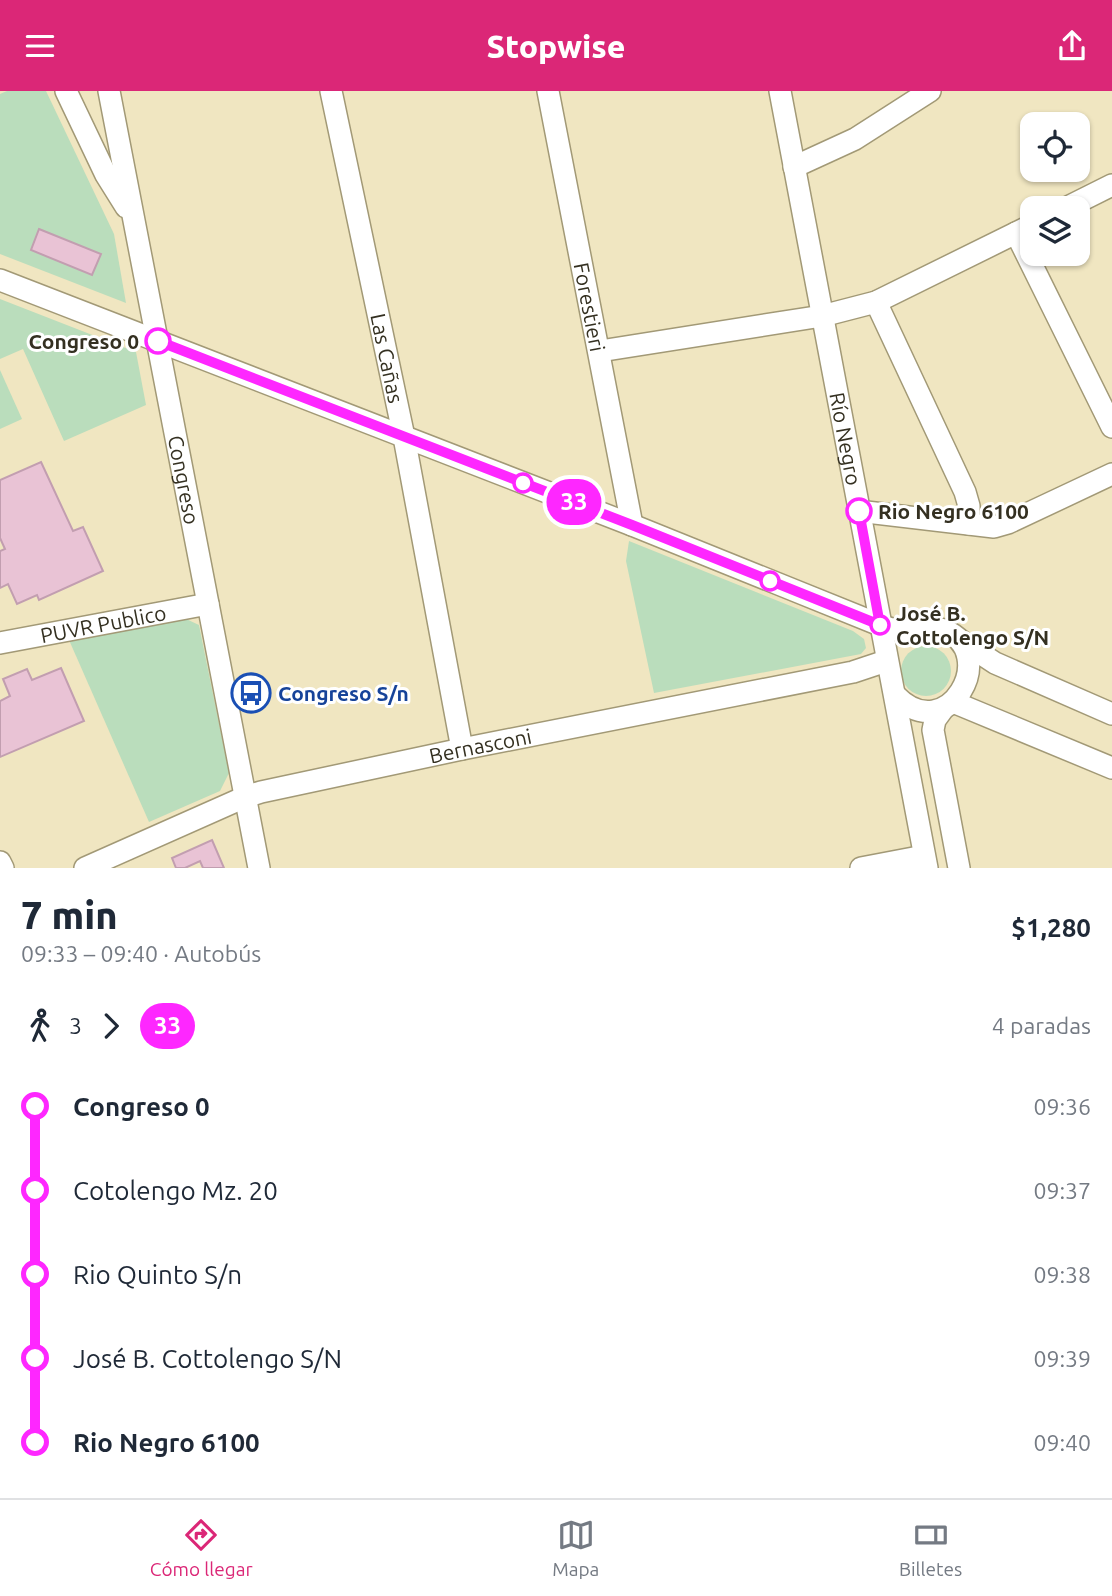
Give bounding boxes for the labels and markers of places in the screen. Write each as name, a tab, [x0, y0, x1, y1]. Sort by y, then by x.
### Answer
marker: Congreso 0	[145, 328, 171, 354]
place label: Congreso 0	[29, 329, 139, 353]
unlabelled marker	[513, 473, 533, 493]
marker: Rio Negro 6100	[846, 498, 872, 524]
place label: Rio Negro 6100	[878, 499, 1029, 523]
unlabelled marker	[760, 571, 780, 591]
place label: José B. Cottolengo S/N	[896, 601, 1049, 649]
marker: José B. Cottolengo S/N	[870, 615, 890, 635]
bus stop icon: Congreso S/n	[230, 672, 272, 714]
place label: Congreso S/n	[278, 681, 409, 705]

